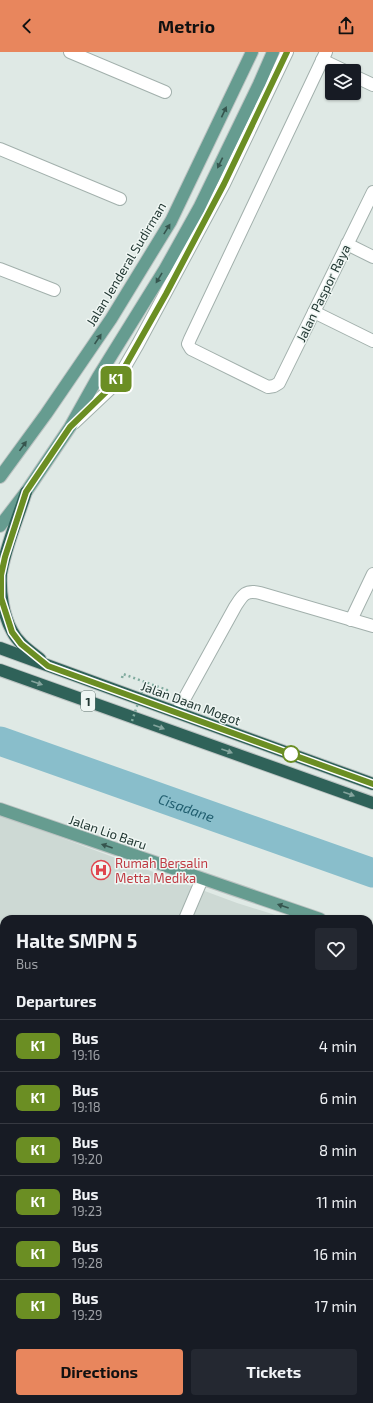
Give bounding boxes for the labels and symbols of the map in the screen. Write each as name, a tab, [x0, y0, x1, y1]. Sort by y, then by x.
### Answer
one-way arrow	[221, 106, 227, 118]
one-way arrow	[217, 158, 223, 169]
street label: Jalan Jenderal Sudirman	[83, 199, 169, 329]
one-way arrow	[163, 223, 170, 235]
street label: Jalan Paspor Raya	[293, 242, 353, 344]
one-way arrow	[156, 272, 163, 284]
one-way arrow	[94, 334, 102, 344]
line badge: K1	[98, 366, 134, 392]
one-way arrow	[19, 440, 28, 451]
street label: Jalan Daan Mogot	[139, 678, 243, 728]
one-way arrow	[31, 680, 43, 686]
road number: 1	[81, 691, 95, 711]
one-way arrow	[154, 724, 166, 730]
unlabelled marker	[282, 745, 300, 763]
one-way arrow	[221, 748, 233, 754]
water label: Cisadane	[156, 789, 217, 825]
one-way arrow	[344, 792, 356, 798]
street label: Jalan Lio Baru	[67, 811, 149, 853]
one-way arrow	[101, 843, 113, 849]
place label: Rumah Bersalin Metta Medika	[115, 855, 208, 886]
hospital icon: Rumah Bersalin Metta Medika	[90, 859, 112, 881]
one-way arrow	[277, 903, 289, 909]

